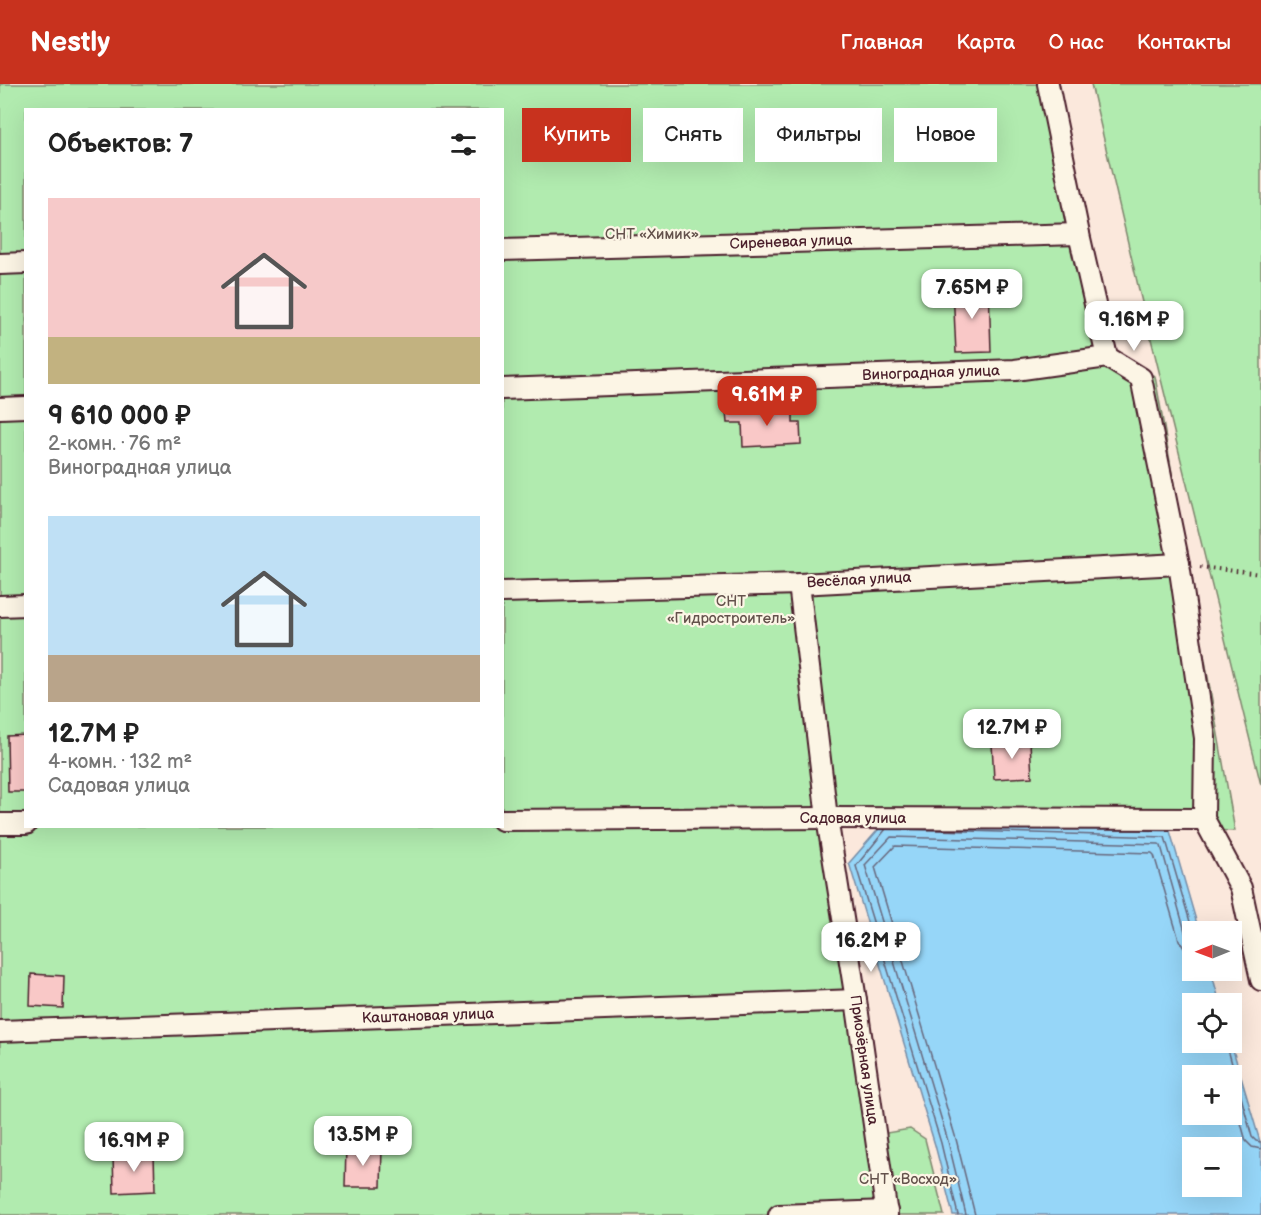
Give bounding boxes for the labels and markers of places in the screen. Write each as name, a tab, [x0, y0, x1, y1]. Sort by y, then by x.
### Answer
pin: 7.65M ₽	[917, 269, 1027, 320]
pin: 9.16M ₽	[1079, 301, 1189, 352]
pin: 9.61M ₽	[712, 376, 822, 427]
pin: 12.7M ₽	[957, 709, 1067, 760]
pin: 16.2M ₽	[816, 922, 926, 973]
pin: 13.5M ₽	[308, 1116, 418, 1167]
pin: 16.9M ₽	[79, 1122, 189, 1173]

